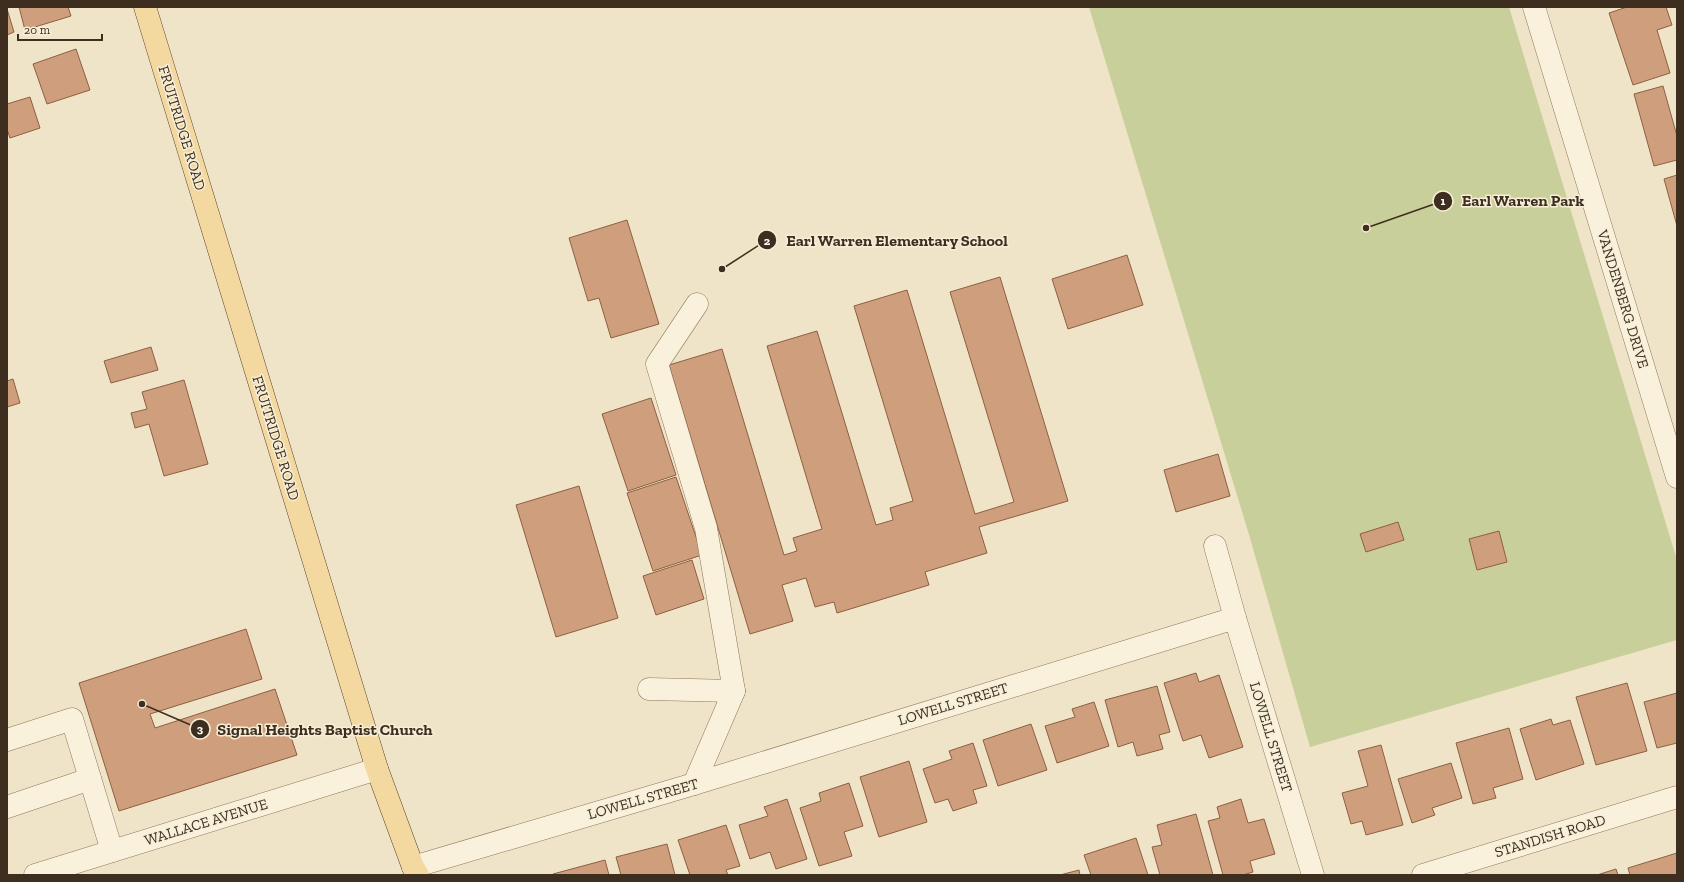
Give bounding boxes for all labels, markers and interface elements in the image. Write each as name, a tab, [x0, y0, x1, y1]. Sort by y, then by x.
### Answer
scale bar	[18, 16, 102, 42]
text: 20 m	[24, 23, 51, 37]
street label: FRUITRIDGE ROAD	[154, 63, 210, 193]
callout: Earl Warren Park	[1433, 187, 1592, 215]
text: Earl Warren Park	[1462, 191, 1584, 210]
text: 1	[1441, 194, 1446, 208]
callout: Earl Warren Elementary School	[757, 226, 1016, 254]
street label: VANDENBERG DRIVE	[1593, 227, 1653, 370]
text: Earl Warren Elementary School	[786, 231, 1008, 250]
text: 2	[764, 234, 771, 248]
street label: FRUITRIDGE ROAD	[248, 373, 304, 503]
street label: LOWELL STREET	[896, 679, 1010, 729]
street label: LOWELL STREET	[1246, 680, 1296, 794]
callout: Signal Heights Baptist Church	[190, 715, 441, 743]
text: Signal Heights Baptist Church	[217, 720, 433, 739]
text: 3	[197, 722, 204, 736]
street label: LOWELL STREET	[585, 775, 701, 823]
street label: WALLACE AVENUE	[142, 795, 270, 849]
street label: STANDISH ROAD	[1492, 811, 1608, 861]

